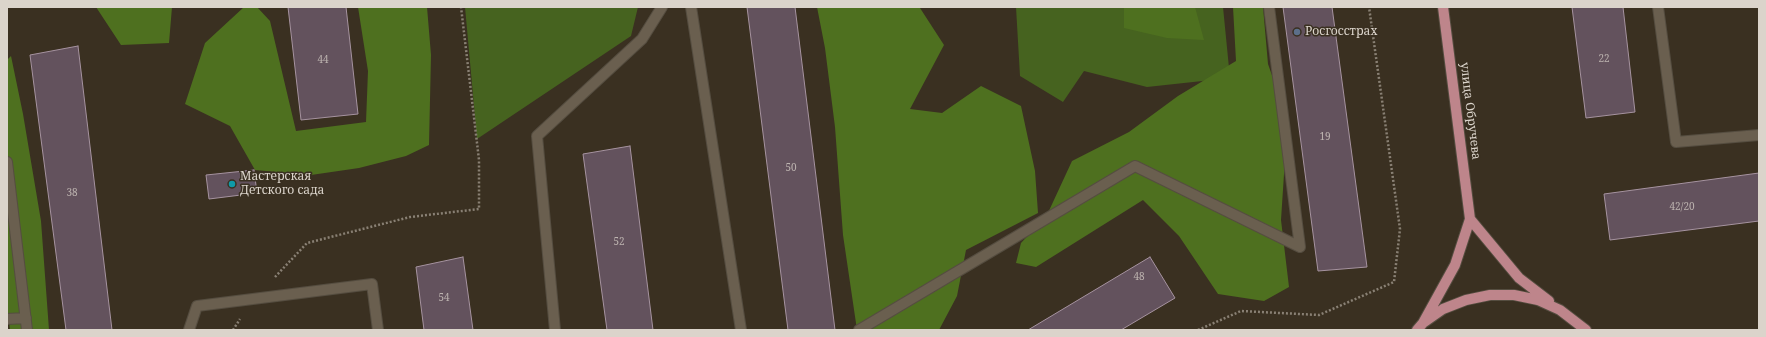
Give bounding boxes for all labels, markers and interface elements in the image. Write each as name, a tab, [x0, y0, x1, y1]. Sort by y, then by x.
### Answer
place label: Росгосстрах	[1305, 25, 1377, 39]
marker: Росгосстрах	[1292, 27, 1302, 37]
house number: 22	[1598, 53, 1610, 65]
house number: 44	[317, 54, 329, 66]
street label: улица Обручева	[1457, 61, 1483, 161]
house number: 19	[1319, 131, 1331, 143]
house number: 50	[785, 162, 797, 174]
place label: Мастерская Детского сада	[240, 170, 324, 198]
marker: Мастерская Детского сада	[227, 179, 237, 189]
house number: 38	[66, 187, 78, 199]
house number: 42/20	[1669, 201, 1695, 213]
house number: 52	[613, 236, 625, 248]
house number: 48	[1133, 271, 1145, 283]
house number: 54	[438, 292, 450, 304]

